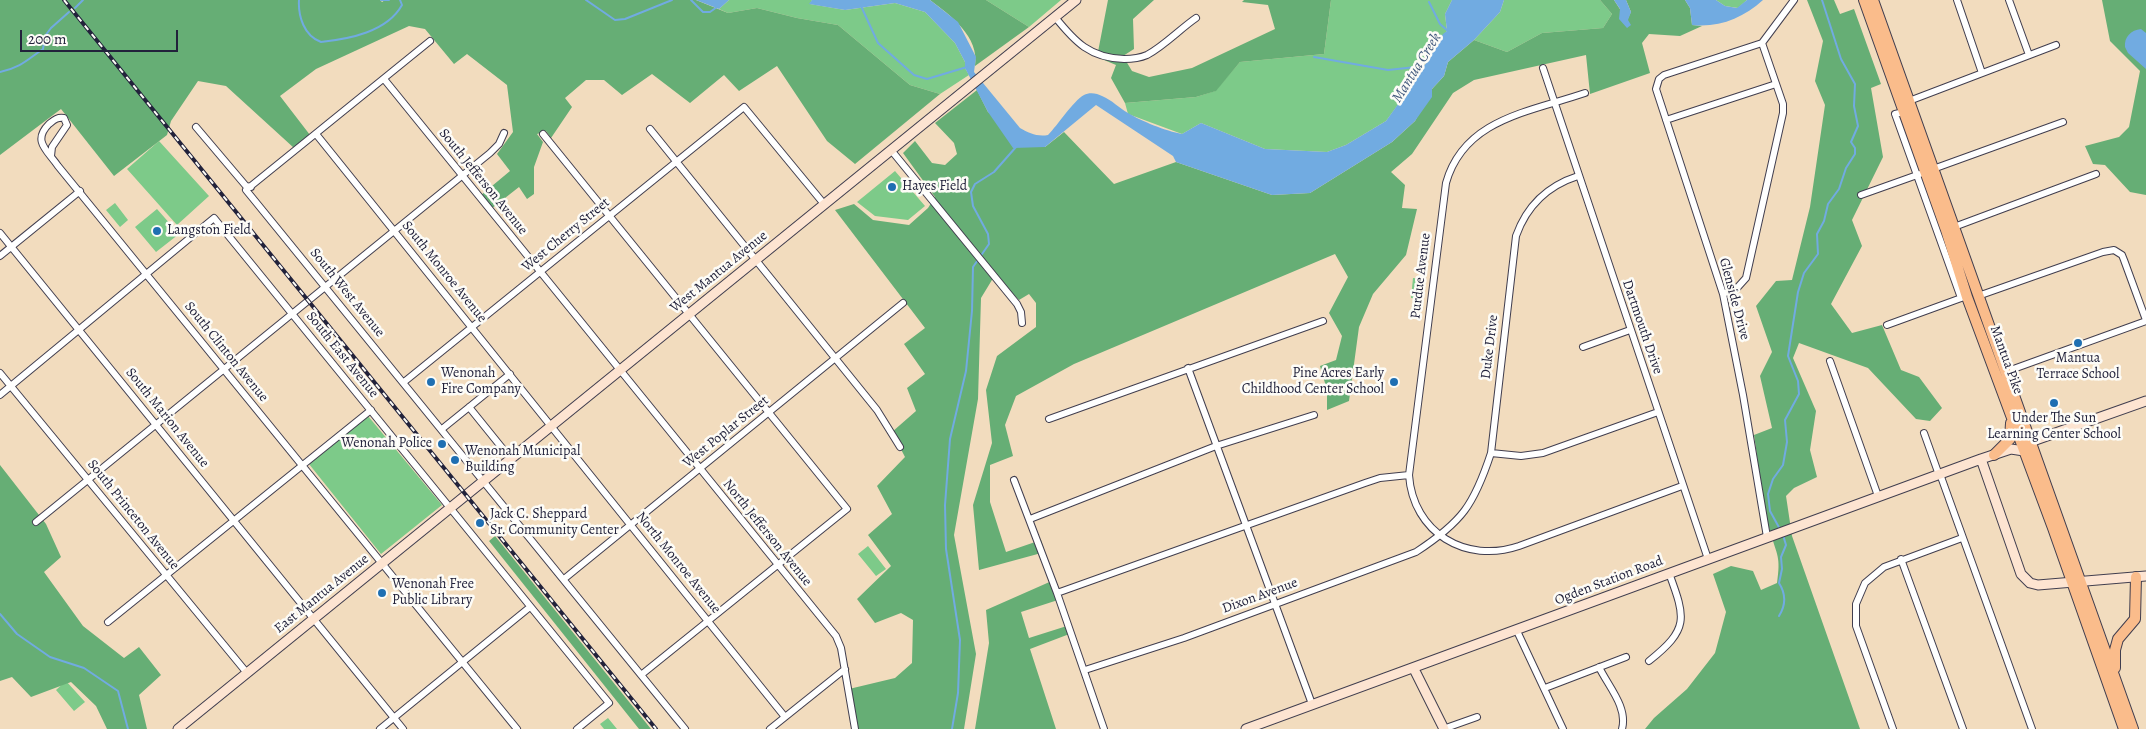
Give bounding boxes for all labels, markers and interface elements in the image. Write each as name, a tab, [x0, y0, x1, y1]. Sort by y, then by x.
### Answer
scale bar	[22, 20, 180, 52]
text: 200 m	[28, 29, 67, 49]
water label: Mantua Creek	[1389, 30, 1445, 106]
street label: South Jefferson Avenue	[435, 126, 531, 238]
place label: Hayes Field	[902, 179, 967, 195]
marker: Hayes Field	[886, 181, 898, 193]
street label: West Cherry Street	[519, 194, 613, 276]
street label: South Monroe Avenue	[398, 218, 490, 326]
place label: Langston Field	[167, 223, 251, 239]
marker: Langston Field	[151, 225, 163, 237]
street label: West Mantua Avenue	[667, 228, 771, 316]
street label: Purdue Avenue	[1407, 232, 1435, 320]
street label: South West Avenue	[306, 245, 388, 341]
street label: Glenside Drive	[1715, 256, 1753, 342]
street label: Dartmouth Drive	[1618, 278, 1666, 376]
street label: South Clinton Avenue	[180, 298, 272, 406]
street label: South East Avenue	[302, 309, 382, 401]
street label: Duke Drive	[1478, 314, 1502, 380]
street label: Mantua Pike	[1986, 323, 2026, 397]
marker: Mantua Terrace School	[2072, 337, 2084, 349]
place label: Mantua Terrace School	[2037, 351, 2119, 384]
street label: South Marion Avenue	[122, 365, 212, 471]
place label: Wenonah Fire Company	[441, 366, 521, 398]
place label: Pine Acres Early Childhood Center School	[1242, 366, 1384, 398]
marker: Wenonah Fire Company	[425, 376, 437, 388]
marker: Pine Acres Early Childhood Center School	[1388, 376, 1400, 388]
street label: West Poplar Street	[680, 392, 772, 472]
marker: Under The Sun Learning Center School	[2048, 397, 2060, 409]
place label: Under The Sun Learning Center School	[1987, 411, 2121, 444]
place label: Wenonah Police	[341, 436, 432, 452]
marker: Wenonah Police	[436, 438, 448, 450]
place label: Wenonah Municipal Building	[465, 444, 580, 477]
marker: Wenonah Municipal Building	[449, 454, 461, 466]
street label: South Princeton Avenue	[83, 457, 183, 573]
street label: North Jefferson Avenue	[719, 476, 815, 590]
place label: Jack C. Sheppard Sr. Community Center	[490, 507, 619, 540]
street label: North Monroe Avenue	[632, 509, 724, 617]
marker: Jack C. Sheppard Sr. Community Center	[474, 517, 486, 529]
street label: East Mantua Avenue	[271, 551, 373, 637]
street label: Ogden Station Road	[1552, 553, 1666, 609]
street label: Dixon Avenue	[1220, 575, 1300, 617]
place label: Wenonah Free Public Library	[392, 577, 474, 610]
marker: Wenonah Free Public Library	[376, 587, 388, 599]

